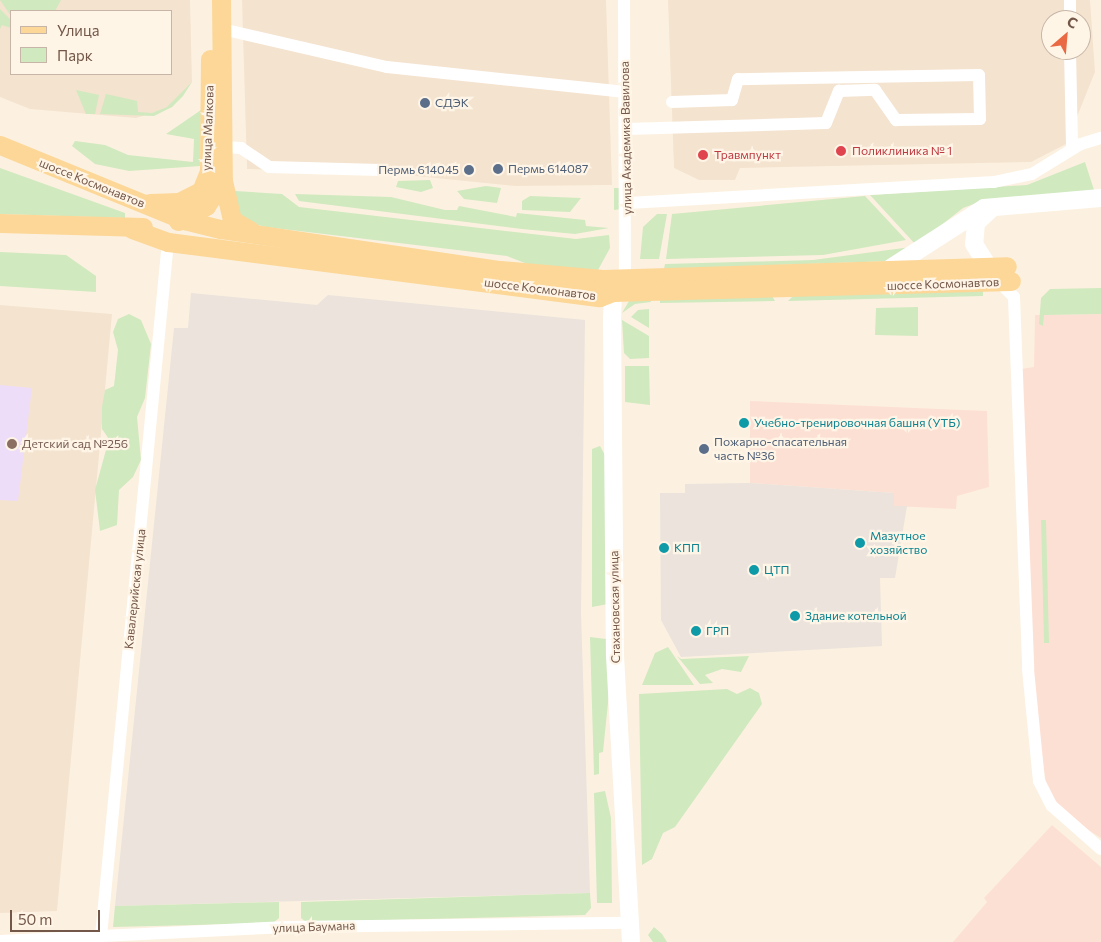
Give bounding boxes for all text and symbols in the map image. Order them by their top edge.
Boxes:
legend [10,10,172,75]
north arrow [1041,10,1091,60]
text: С [1064,12,1081,32]
text: Улица [57,21,99,39]
text: Парк [57,46,93,64]
street label: улица Академика Вавилова [617,61,635,215]
street label: улица Малкова [199,85,217,171]
place label: СДЭК [435,96,469,110]
marker: СДЭК [419,97,431,109]
marker: Поликлиника № 1 [834,144,848,158]
place label: Поликлиника № 1 [852,144,952,158]
marker: Травмпункт [696,148,710,162]
place label: Травмпункт [714,148,781,162]
street label: шоссе Космонавтов [37,155,147,211]
place label: Пермь 614087 [508,162,588,176]
place label: Пермь 614045 [378,163,459,177]
marker: Пермь 614087 [492,163,504,175]
marker: Пермь 614045 [463,164,475,176]
street label: шоссе Космонавтов [483,275,597,303]
street label: шоссе Космонавтов [887,275,999,293]
place label: Учебно-тренировочная башня (УТБ) [754,416,960,430]
marker: Учебно-тренировочная башня (УТБ) [738,417,750,429]
place label: Пожарно-спасательная часть №36 [714,435,847,463]
place label: Детский сад №256 [22,437,128,451]
marker: Детский сад №256 [6,438,18,450]
marker: Пожарно-спасательная часть №36 [698,443,710,455]
street label: Кавалерийская улица [122,528,148,650]
place label: Мазутное хозяйство [870,529,927,557]
marker: Мазутное хозяйство [854,537,866,549]
place label: КПП [674,541,700,555]
marker: КПП [658,542,670,554]
street label: Стахановская улица [607,550,623,664]
place label: ЦТП [764,563,790,577]
marker: ЦТП [748,564,760,576]
place label: Здание котельной [805,609,907,623]
marker: Здание котельной [789,610,801,622]
place label: ГРП [706,624,729,638]
marker: ГРП [690,625,702,637]
scale bar [12,900,102,932]
text: 50 m [18,910,52,928]
street label: улица Баумана [272,918,356,936]

